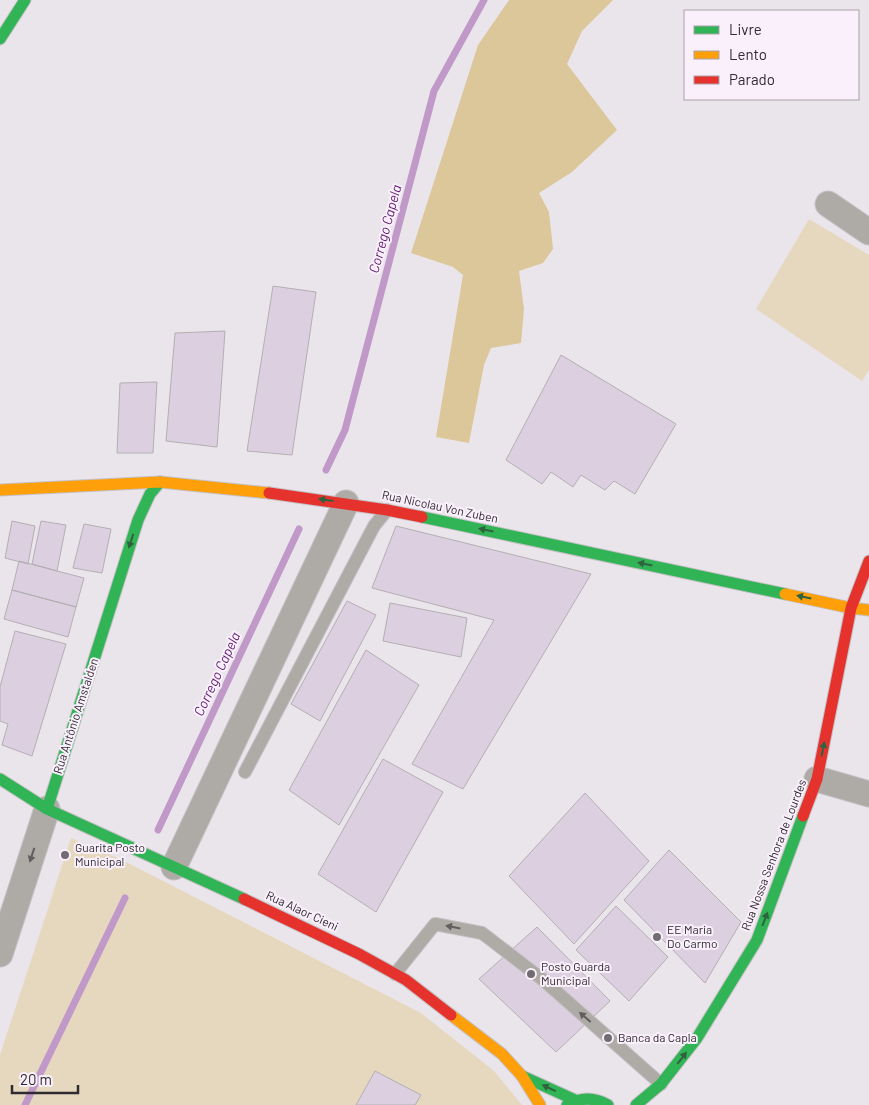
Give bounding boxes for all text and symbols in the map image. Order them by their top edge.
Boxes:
legend [684,10,859,100]
text: Livre [729,20,762,38]
text: Lento [729,45,767,63]
text: Parado [729,70,775,88]
water label: Corrego Capela [365,183,404,275]
street label: Rua Nicolau Von Zuben [381,487,499,525]
one-way arrow [318,496,334,504]
one-way arrow [477,526,493,534]
one-way arrow [127,534,135,549]
one-way arrow [637,560,652,568]
one-way arrow [796,593,811,601]
water label: Corrego Capela [190,629,243,719]
street label: Rua Antônio Amstalden [50,656,100,775]
one-way arrow [819,741,827,756]
street label: Rua Nossa Senhora de Lourdes [738,777,808,932]
place label: Guarita Posto Municipal [75,840,145,868]
one-way arrow [27,848,35,863]
marker: Guarita Posto Municipal [59,849,71,861]
street label: Rua Alaor Cieni [264,887,341,933]
one-way arrow [762,911,769,926]
place label: EE Maria Do Carmo [667,922,717,950]
one-way arrow [445,923,461,931]
marker: EE Maria Do Carmo [651,931,663,943]
place label: Posto Guarda Municipal [541,959,610,987]
marker: Posto Guarda Municipal [525,968,537,980]
one-way arrow [579,1012,591,1023]
place label: Banca da Capla [618,1030,697,1044]
marker: Banca da Capla [602,1032,614,1044]
one-way arrow [676,1051,687,1064]
scale bar [12,1062,79,1094]
text: 20 m [20,1070,52,1088]
one-way arrow [542,1084,556,1092]

